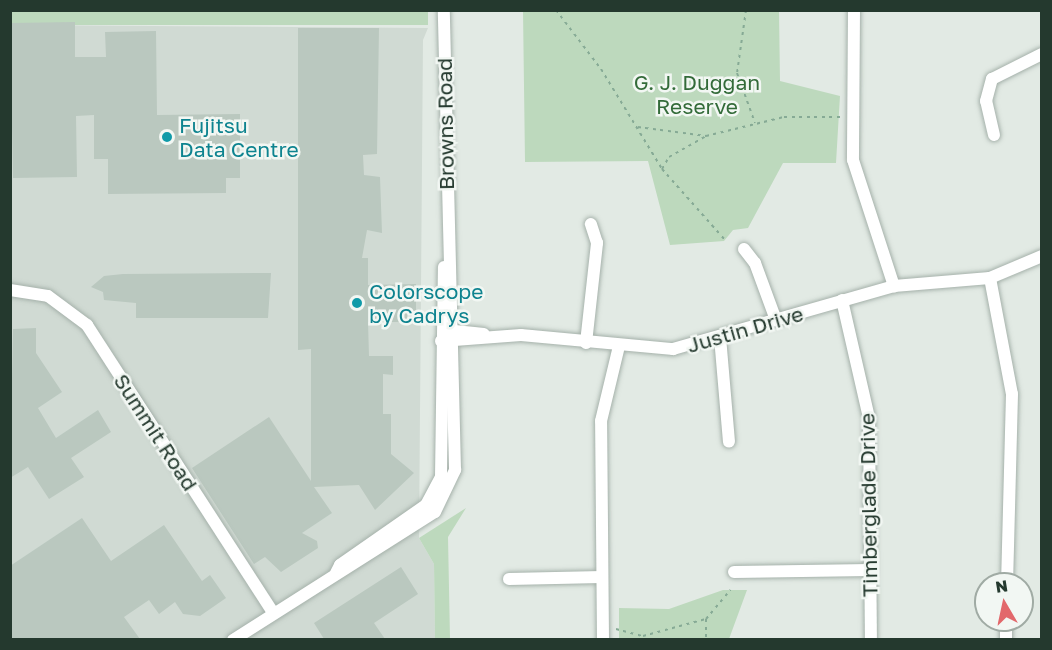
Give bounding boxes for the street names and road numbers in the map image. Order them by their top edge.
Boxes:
street label: Browns Road [431,58,459,190]
street label: Justin Drive [684,300,806,358]
street label: Summit Road [109,369,203,495]
street label: Timberglade Drive [854,413,882,597]

